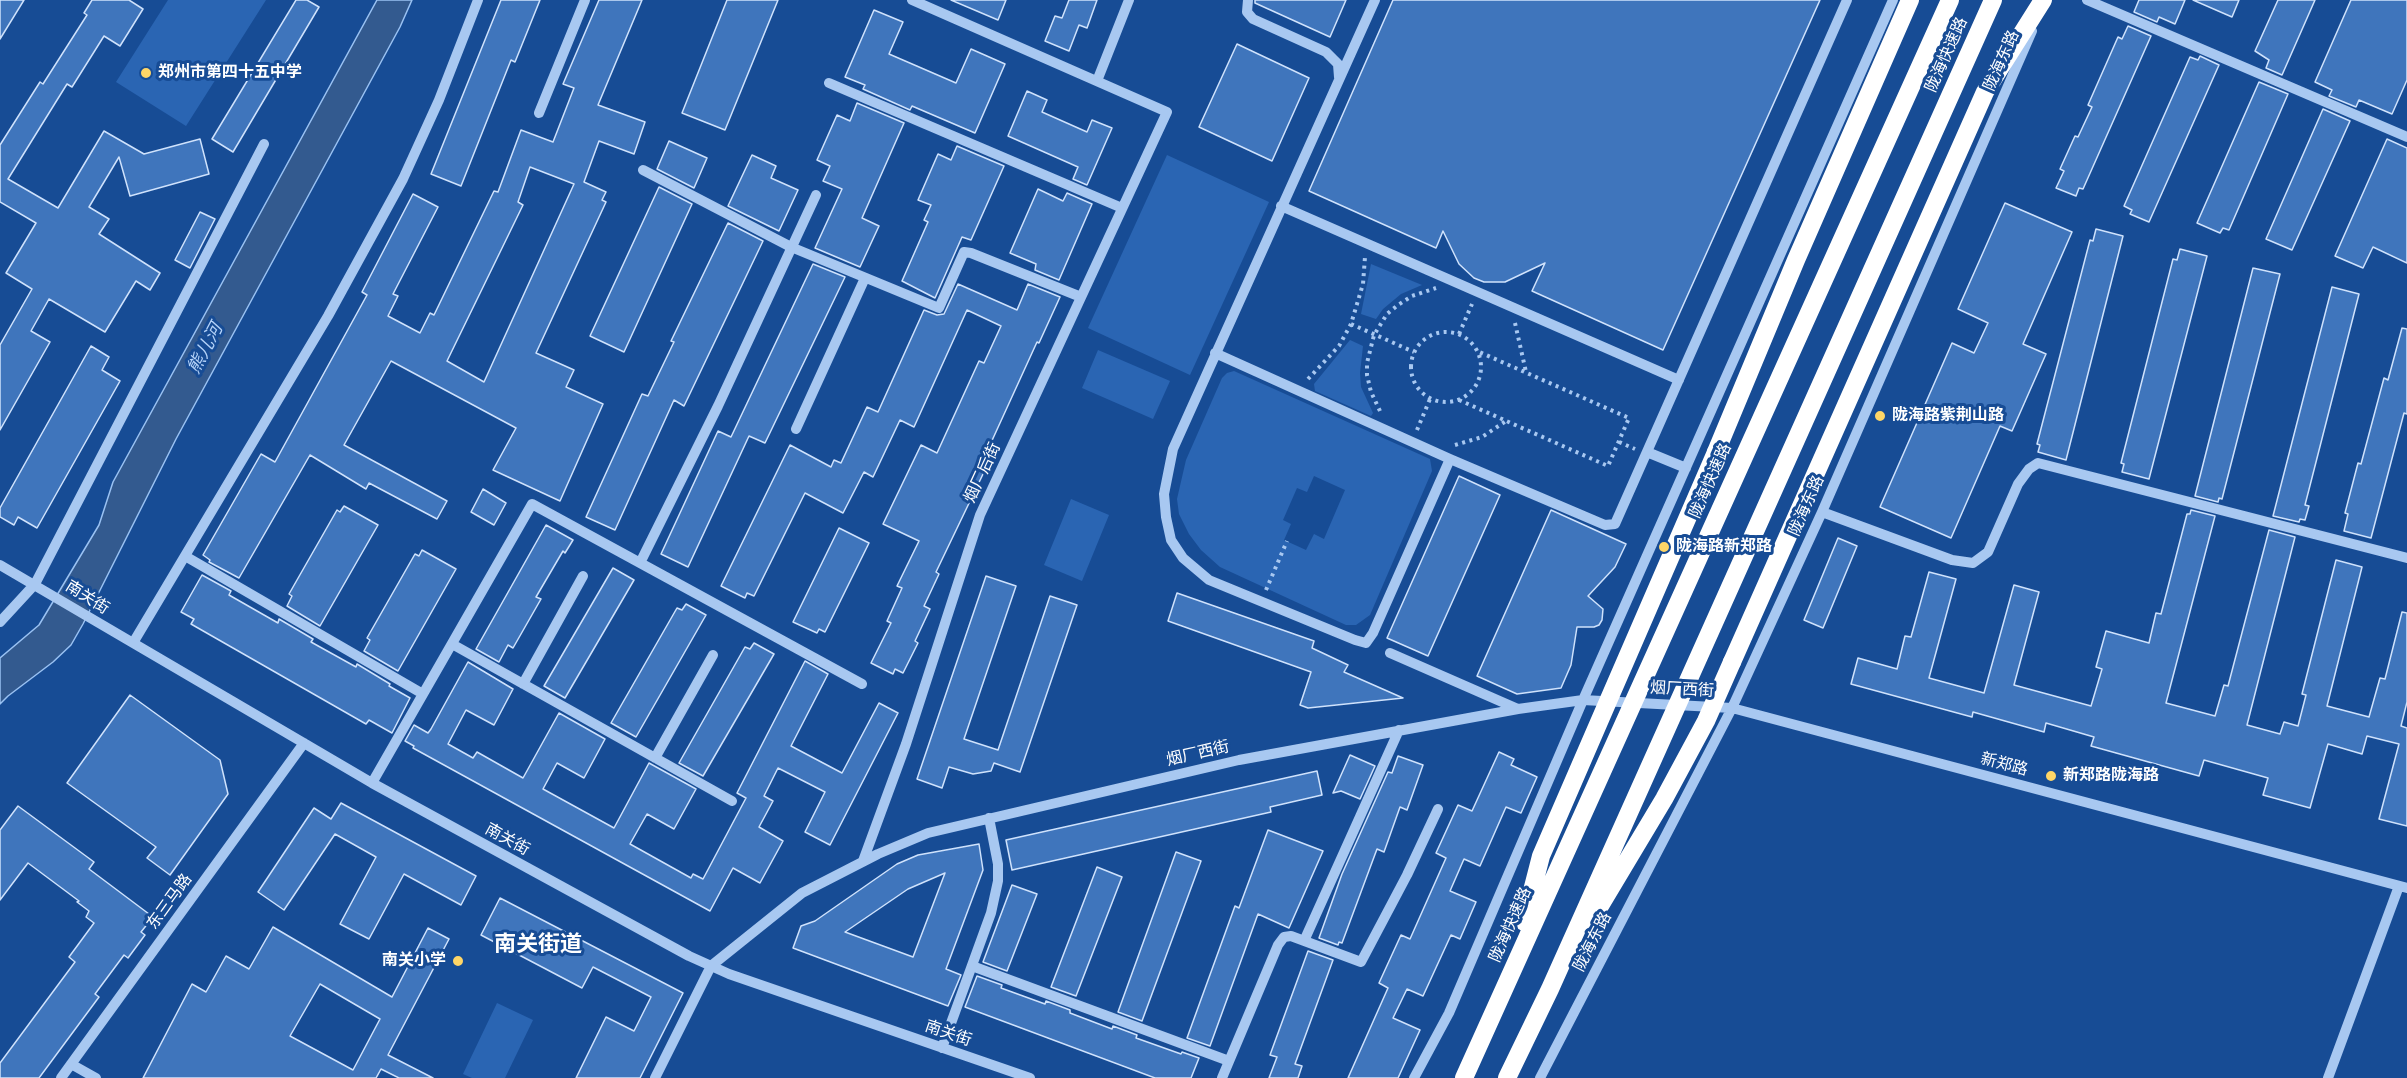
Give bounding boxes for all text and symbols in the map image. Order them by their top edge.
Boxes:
street label: 陇海快速路 [1922,15,1972,95]
street label: 陇海东路 [1980,28,2024,94]
place label: 郑州市第四十五中学 [158,63,302,83]
marker: 郑州市第四十五中学 [139,66,153,80]
water label: 熊儿河 [184,320,228,378]
place label: 陇海路紫荆山路 [1892,406,2004,426]
marker: 陇海路紫荆山路 [1873,409,1887,423]
street label: 烟厂后街 [961,440,1005,506]
street label: 陇海快速路 [1686,441,1736,521]
street label: 陇海东路 [1785,473,1829,539]
place label: 陇海路新郑路 [1676,537,1772,557]
marker: 陇海路新郑路 [1657,540,1671,554]
street label: 南关街 [62,577,112,619]
street label: 烟厂西街 [1650,679,1714,701]
street label: 烟厂西街 [1165,737,1231,771]
street label: 新郑路 [1978,750,2030,780]
place label: 新郑路陇海路 [2063,766,2159,786]
marker: 新郑路陇海路 [2044,769,2058,783]
street label: 南关街 [481,820,533,860]
street label: 东三马路 [143,870,197,934]
street label: 陇海快速路 [1486,885,1536,965]
street label: 陇海东路 [1570,909,1616,975]
district label: 南关街道 [494,932,582,958]
place label: 南关小学 [382,951,446,971]
marker: 南关小学 [451,954,465,968]
street label: 南关街 [922,1017,974,1051]

